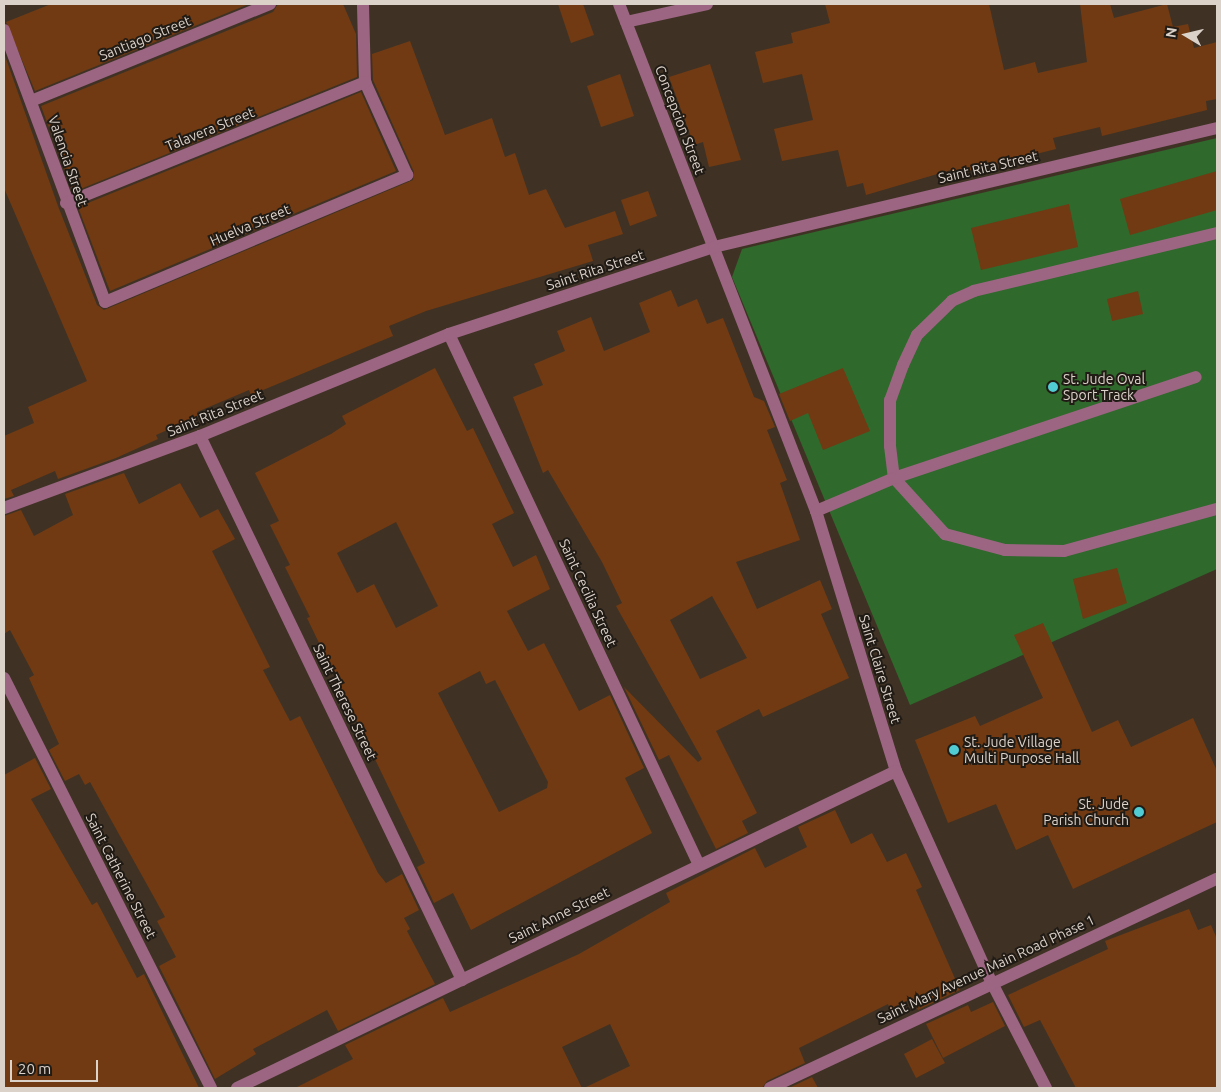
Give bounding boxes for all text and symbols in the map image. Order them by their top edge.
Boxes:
north arrow [1161,10,1211,60]
street label: Santiago Street [97,12,193,64]
text: N [1162,26,1180,39]
street label: Concepcion Street [651,63,709,177]
street label: Talavera Street [163,103,257,155]
street label: Valencia Street [45,114,91,208]
street label: Saint Rita Street [937,147,1039,187]
street label: Huelva Street [207,201,293,249]
street label: Saint Rita Street [544,246,646,294]
place label: St. Jude Oval Sport Track [1063,371,1145,404]
marker: St. Jude Oval Sport Track [1047,381,1059,393]
street label: Saint Rita Street [165,386,265,440]
street label: Saint Cecilia Street [556,536,620,650]
street label: Saint Claire Street [855,613,905,725]
street label: Saint Therese Street [310,641,380,763]
place label: St. Jude Village Multi Purpose Hall [964,734,1079,766]
marker: St. Jude Village Multi Purpose Hall [948,744,960,756]
place label: St. Jude Parish Church [1043,796,1129,829]
marker: St. Jude Parish Church [1133,806,1145,818]
street label: Saint Catherine Street [82,811,160,941]
street label: Saint Anne Street [506,883,612,947]
street label: Saint Mary Avenue Main Road Phase 1 [875,911,1097,1027]
scale bar [12,1050,100,1082]
text: 20 m [18,1060,51,1077]

